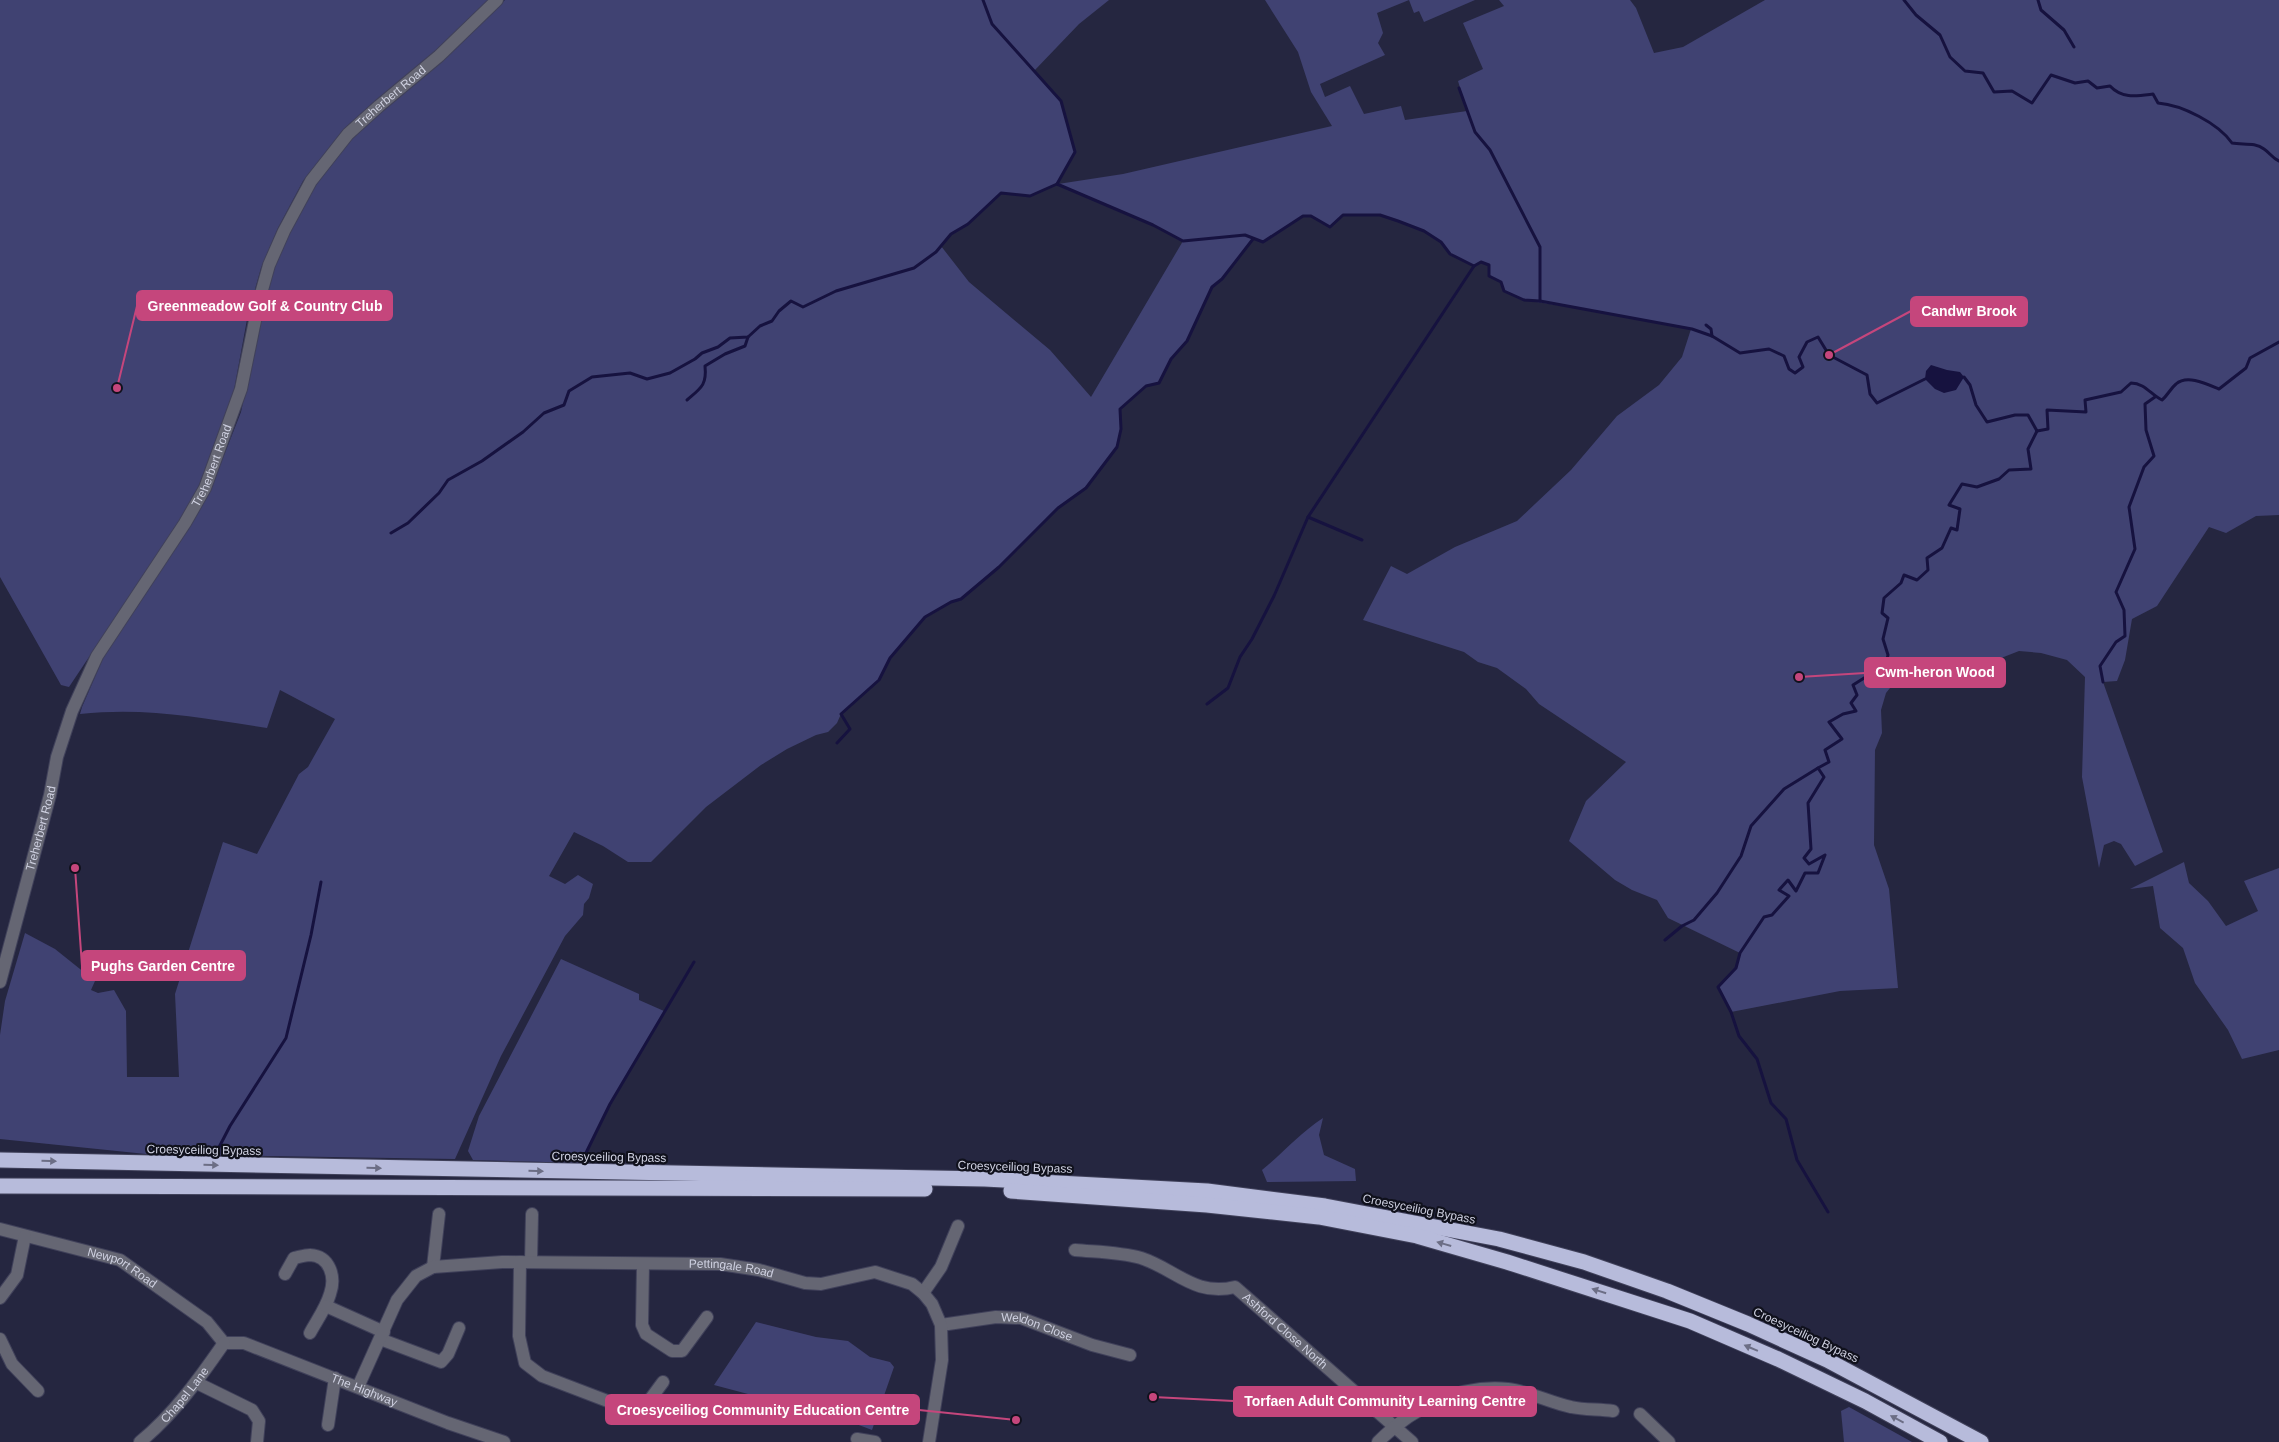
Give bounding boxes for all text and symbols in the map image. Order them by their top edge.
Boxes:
street label: Treherbert Road [353,63,429,130]
callout: Greenmeadow Golf & Country Club [137,291,392,320]
callout: Candwr Brook [1911,297,2027,326]
text: Greenmeadow Golf & Country Club [148,298,382,314]
text: Candwr Brook [1921,303,2017,319]
street label: Treherbert Road [189,423,235,509]
callout: Cwm-heron Wood [1865,658,2005,687]
text: Cwm-heron Wood [1875,664,1995,680]
street label: Treherbert Road [23,785,59,873]
callout: Pughs Garden Centre [82,951,245,980]
text: Pughs Garden Centre [91,958,235,974]
street label: Croesyceiliog Bypass [147,1142,261,1158]
street label: Croesyceiliog Bypass [552,1149,666,1165]
one-way arrow [41,1158,57,1166]
street label: Croesyceiliog Bypass [957,1158,1073,1176]
one-way arrow [203,1161,219,1169]
one-way arrow [366,1164,382,1172]
one-way arrow [528,1167,544,1175]
street label: Croesyceiliog Bypass [1361,1191,1477,1227]
one-way arrow [1436,1239,1451,1247]
street label: Newport Road [86,1245,159,1291]
street label: Pettingale Road [689,1257,775,1281]
one-way arrow [1591,1287,1606,1295]
street label: Ashford Close North [1240,1290,1330,1372]
street label: Croesyceiliog Bypass [1751,1304,1861,1366]
street label: Weldon Close [1001,1310,1075,1344]
one-way arrow [1744,1343,1758,1351]
street label: Chapel Lane [158,1364,212,1426]
street label: The Highway [329,1371,399,1409]
callout: Torfaen Adult Community Learning Centre [1234,1387,1536,1416]
text: Torfaen Adult Community Learning Centre [1244,1393,1526,1409]
callout: Croesyceiliog Community Education Centre [606,1395,919,1424]
text: Croesyceiliog Community Education Centre [617,1402,909,1418]
one-way arrow [1890,1415,1905,1423]

